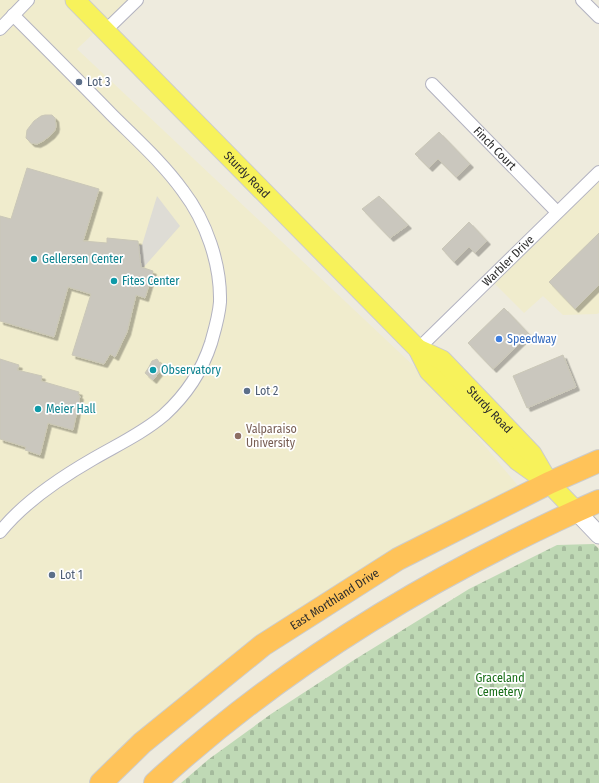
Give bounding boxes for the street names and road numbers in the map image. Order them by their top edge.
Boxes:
street label: Finch Court [471,124,519,173]
street label: Sturdy Road [221,149,273,201]
street label: Warbler Drive [479,233,537,289]
street label: Sturdy Road [464,383,515,436]
street label: East Morthland Drive [288,566,382,633]

